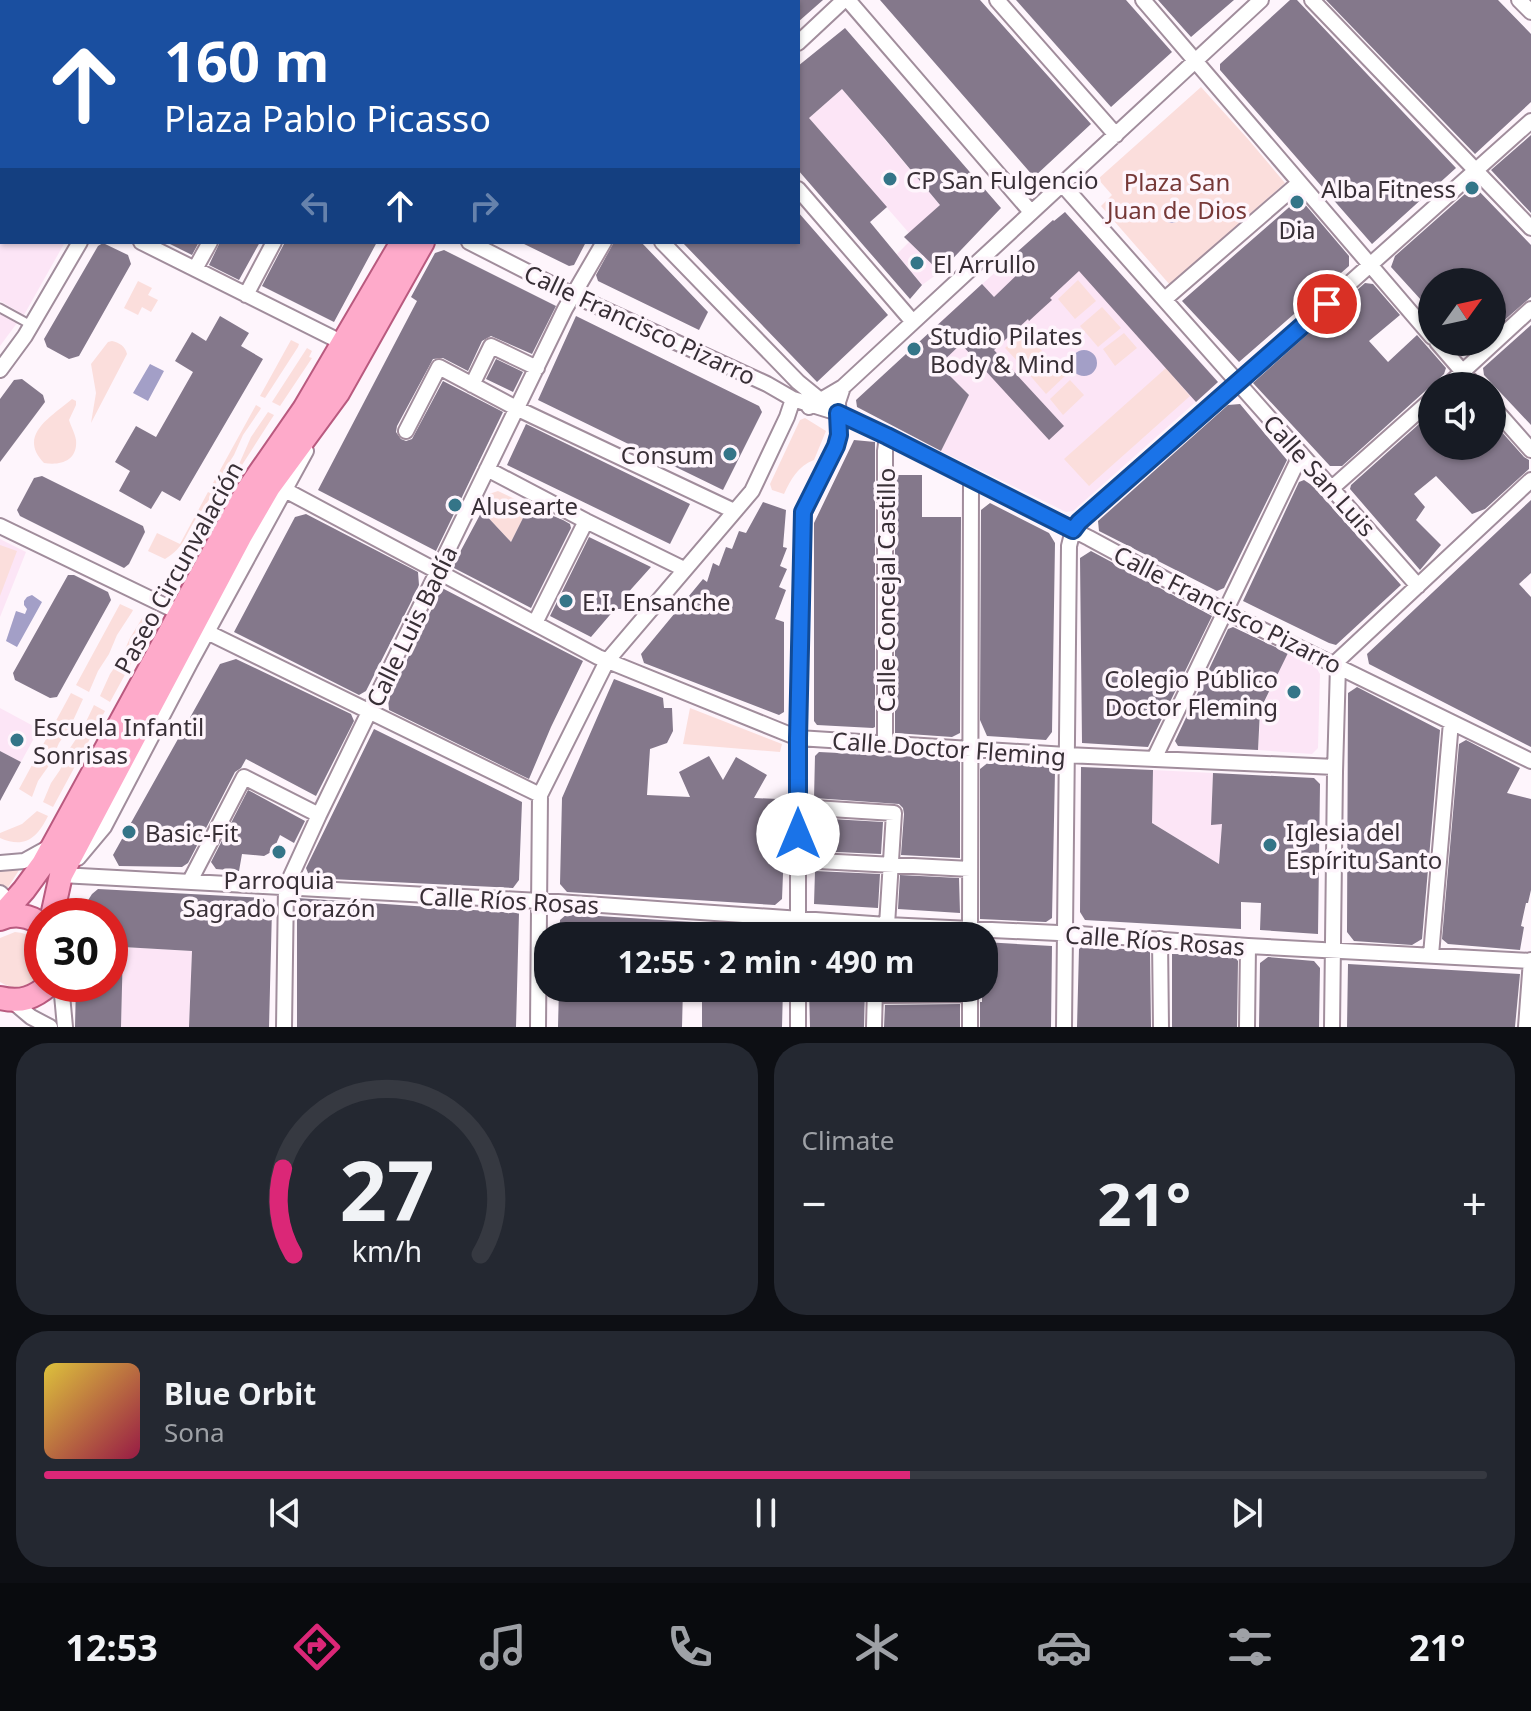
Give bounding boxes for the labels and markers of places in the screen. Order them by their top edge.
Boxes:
place label: CP San Fulgencio [906,163,1098,196]
marker: CP San Fulgencio [881,170,899,188]
place label: Alba Fitness [1321,172,1456,205]
marker: Alba Fitness [1463,179,1481,197]
marker: Dia [1288,193,1306,211]
place label: Dia [1278,213,1316,246]
place label: El Arrullo [933,247,1036,280]
marker: El Arrullo [908,254,926,272]
pin [1293,270,1361,338]
place label: Studio Pilates Body & Mind [930,319,1082,380]
marker: Studio Pilates Body & Mind [905,340,923,358]
place label: Consum [621,438,714,471]
marker: Consum [721,445,739,463]
place label: Alusearte [471,489,578,522]
marker: Alusearte [446,496,464,514]
place label: E.I. Ensanche [582,585,730,618]
marker: E.I. Ensanche [557,592,575,610]
place label: Colegio Público Doctor Fleming [1104,662,1278,723]
marker: Colegio Público Doctor Fleming [1285,683,1303,701]
place label: Escuela Infantil Sonrisas [33,710,204,771]
marker: Escuela Infantil Sonrisas [8,731,26,749]
place label: Iglesia del Espíritu Santo [1286,815,1442,876]
place label: Basic-Fit [145,816,239,849]
marker: Basic-Fit [120,823,138,841]
marker: Iglesia del Espíritu Santo [1261,836,1279,854]
marker: Parroquia Sagrado Corazón [270,843,288,861]
place label: Parroquia Sagrado Corazón [182,863,376,924]

